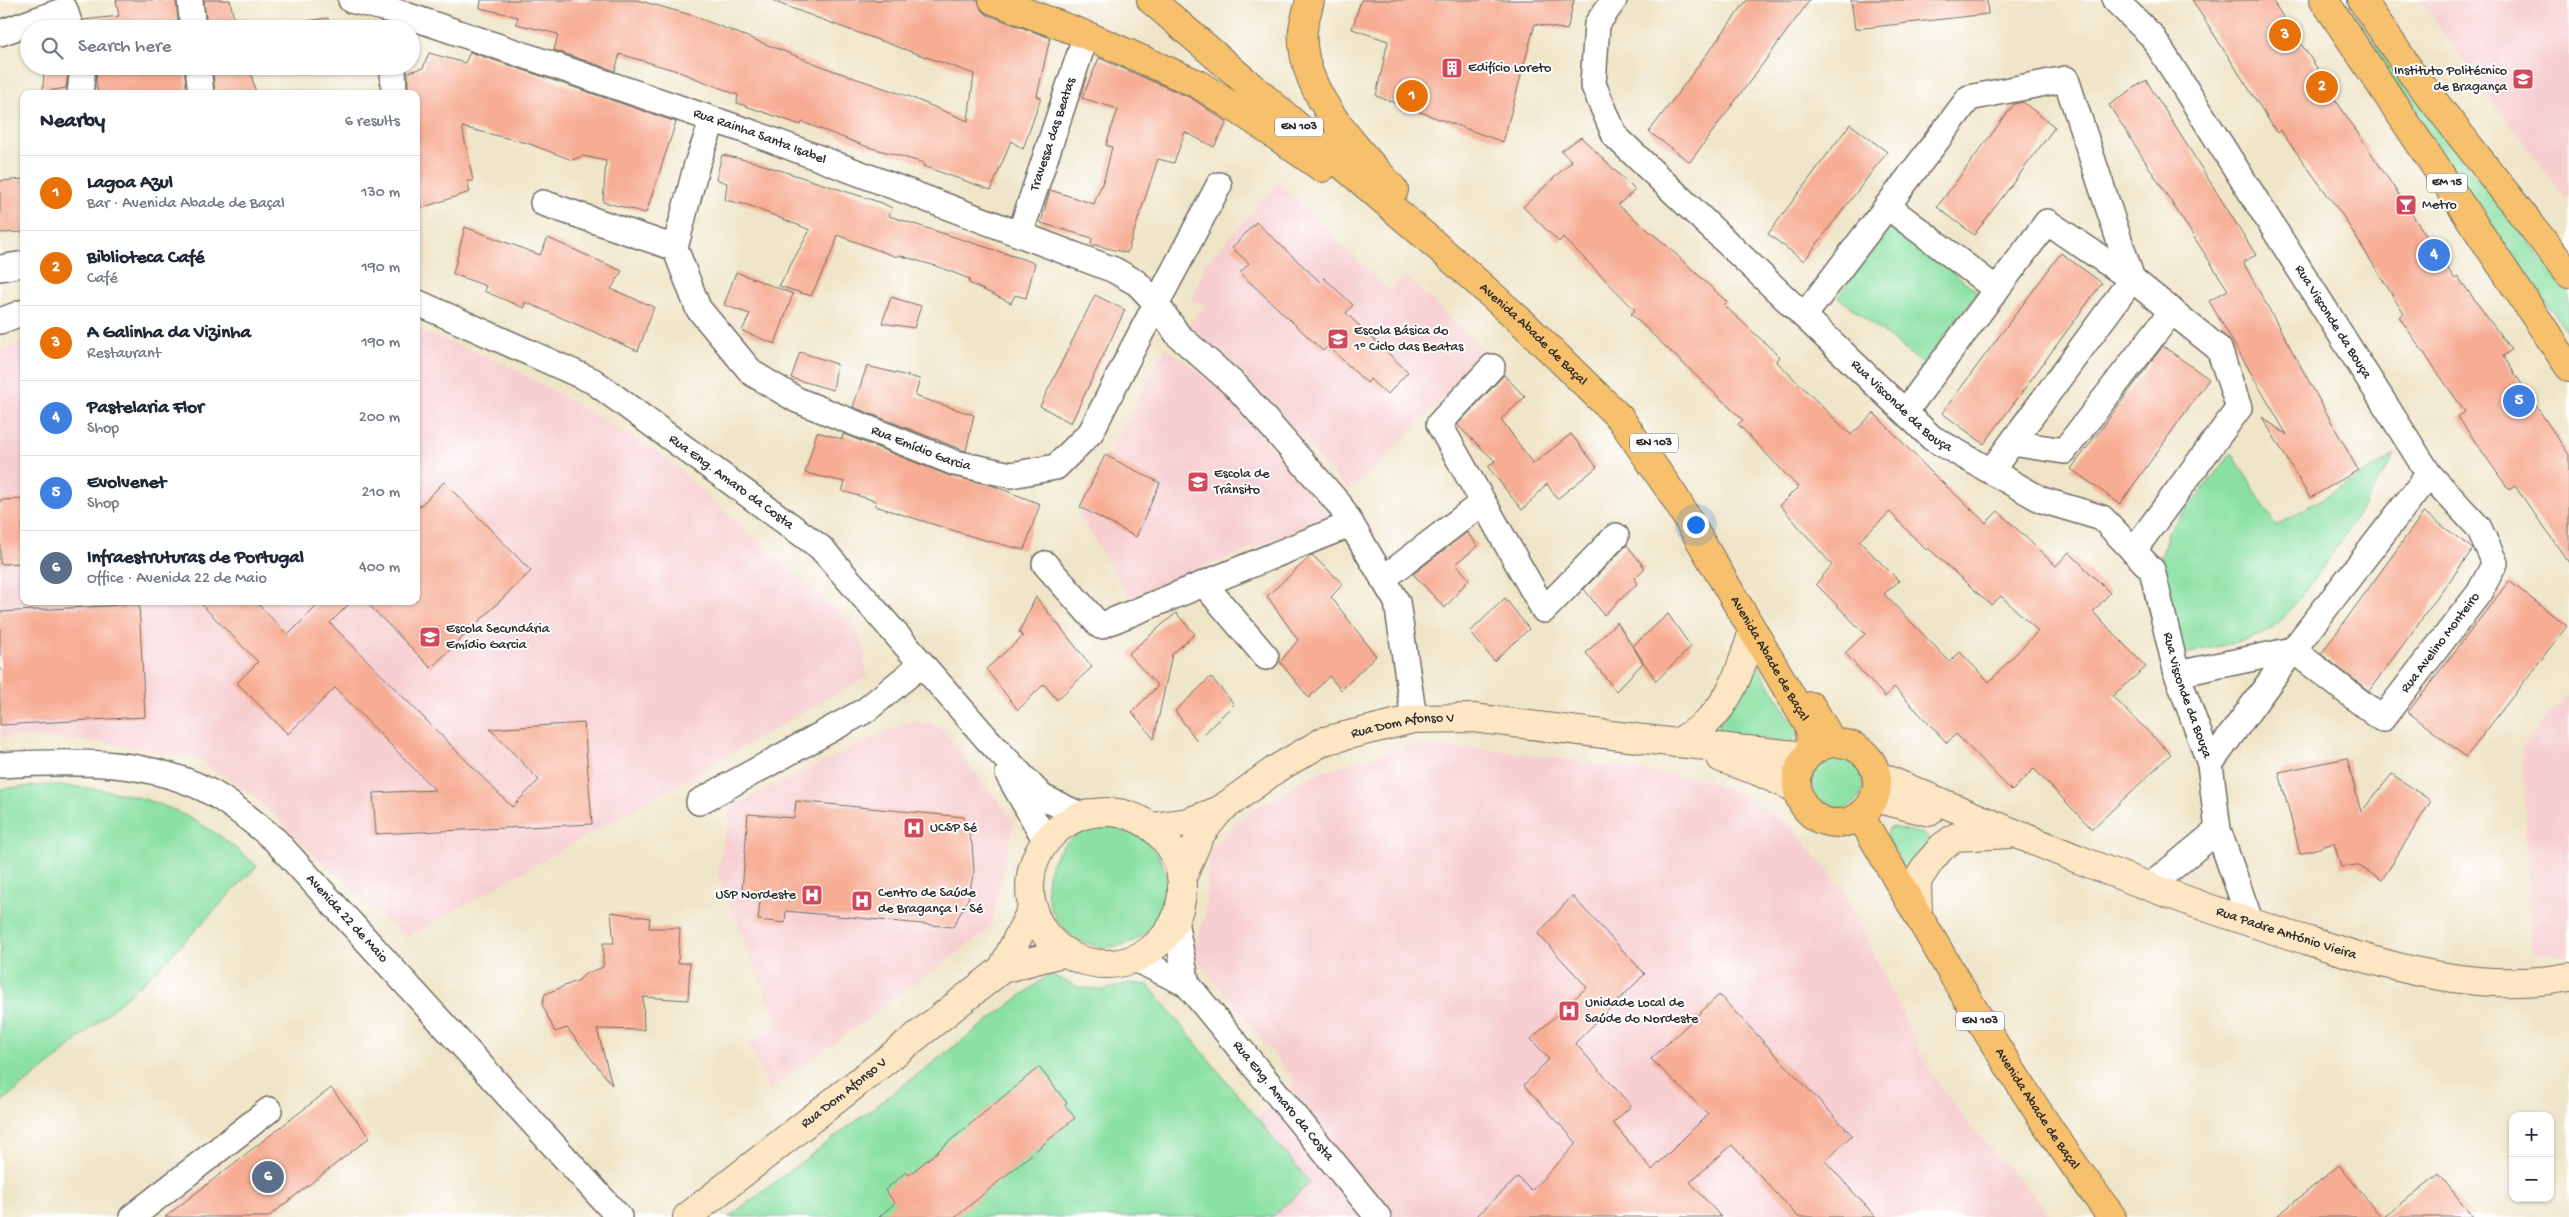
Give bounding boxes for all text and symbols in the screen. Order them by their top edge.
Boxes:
pin: 3 [2269,16,2301,54]
search box [20,20,420,75]
icon: search [38,34,66,62]
text: Search here [78,36,172,59]
building icon: Edifício Loreto [1440,56,1464,80]
place label: Edifício Loreto [1468,60,1551,77]
place label: Instituto Politécnico de Bragança [2394,63,2508,96]
school or university icon: Instituto Politécnico de Bragança [2511,67,2535,91]
pin: 2 [2306,68,2338,106]
street label: Travessa das Beatas [1026,75,1080,194]
pin: 1 [1396,77,1428,115]
street label: Rua Rainha Santa Isabel [691,105,829,168]
text: Nearby [40,110,105,135]
text: 6 results [345,113,400,132]
road number: EN 103 [1275,118,1323,136]
text: Lagoa Azul [87,172,173,195]
road number: EM 15 [2427,174,2467,192]
text: 1 [53,184,59,203]
text: 130 m [361,184,400,203]
bar icon: Metro [2394,193,2418,217]
text: Bar · Avenida Abade de Baçal [87,195,285,214]
place label: Metro [2422,197,2457,214]
pin: 4 [2418,236,2450,274]
text: Biblioteca Café [87,247,205,270]
text: 2 [52,259,60,278]
text: 190 m [361,259,400,278]
street label: Rua Visconde da Bouça [2291,262,2376,383]
text: Café [87,270,118,289]
street label: Avenida Abade de Baçal [1476,280,1591,390]
text: A Galinha da Vizinha [87,322,251,345]
place label: Escola Básica do 1º Ciclo das Beatas [1353,323,1464,356]
school or university icon: Escola Básica do 1º Ciclo das Beatas [1326,327,1350,351]
text: 3 [52,334,60,353]
text: 190 m [361,334,400,353]
text: Restaurant [87,345,161,364]
street label: Rua Visconde da Bouça [1847,356,1956,457]
pin: 5 [2503,382,2535,420]
text: Pastelaria Flor [87,397,204,420]
text: 4 [52,409,60,428]
text: 200 m [359,409,400,428]
text: Shop [87,420,119,439]
street label: Rua Emídio Garcia [868,422,974,475]
street label: Rua Eng. Amaro da Costa [665,431,798,534]
road number: EN 103 [1630,433,1678,452]
place label: Escola de Trânsito [1213,466,1270,499]
school or university icon: Escola de Trânsito [1186,470,1210,494]
text: Evolvenet [87,472,166,495]
text: 5 [52,484,60,503]
text: 210 m [361,484,400,503]
text: Shop [87,495,119,514]
your location [1683,512,1709,538]
text: Infraestruturas de Portugal [87,547,304,570]
text: 6 [52,559,60,578]
text: 400 m [359,559,400,578]
text: Office · Avenida 22 de Maio [87,570,267,589]
street label: Rua Avelino Monteiro [2398,589,2484,697]
street label: Avenida Abade de Baçal [1726,593,1813,724]
place label: Escola Secundária Emídio Garcia [446,621,551,654]
school or university icon: Escola Secundária Emídio Garcia [418,625,442,649]
street label: Rua Visconde da Bouça [2159,631,2216,761]
street label: Rua Dom Afonso V [1349,710,1455,743]
hospital icon: UCSP Sé [902,816,926,840]
place label: UCSP Sé [930,820,978,837]
street label: Avenida 22 de Maio [302,871,392,967]
hospital icon: USP Nordeste [800,883,824,907]
place label: Centro de Saúde de Bragança I - Sé [878,885,984,918]
place label: USP Nordeste [716,887,797,904]
hospital icon: Centro de Saúde de Bragança I - Sé [850,889,874,913]
street label: Rua Padre António Vieira [2214,903,2360,964]
place label: Unidade Local de Saúde do Nordeste [1585,995,1699,1028]
hospital icon: Unidade Local de Saúde do Nordeste [1557,999,1581,1023]
road number: EN 103 [1956,1011,2004,1030]
street label: Rua Eng. Amaro da Costa [1229,1037,1338,1166]
street label: Avenida Abade de Baçal [1991,1045,2083,1173]
street label: Rua Dom Afonso V [798,1054,891,1132]
map controls [2509,1112,2554,1202]
button: + [2509,1112,2554,1157]
button: − [2509,1157,2554,1202]
pin: 6 [252,1158,284,1196]

